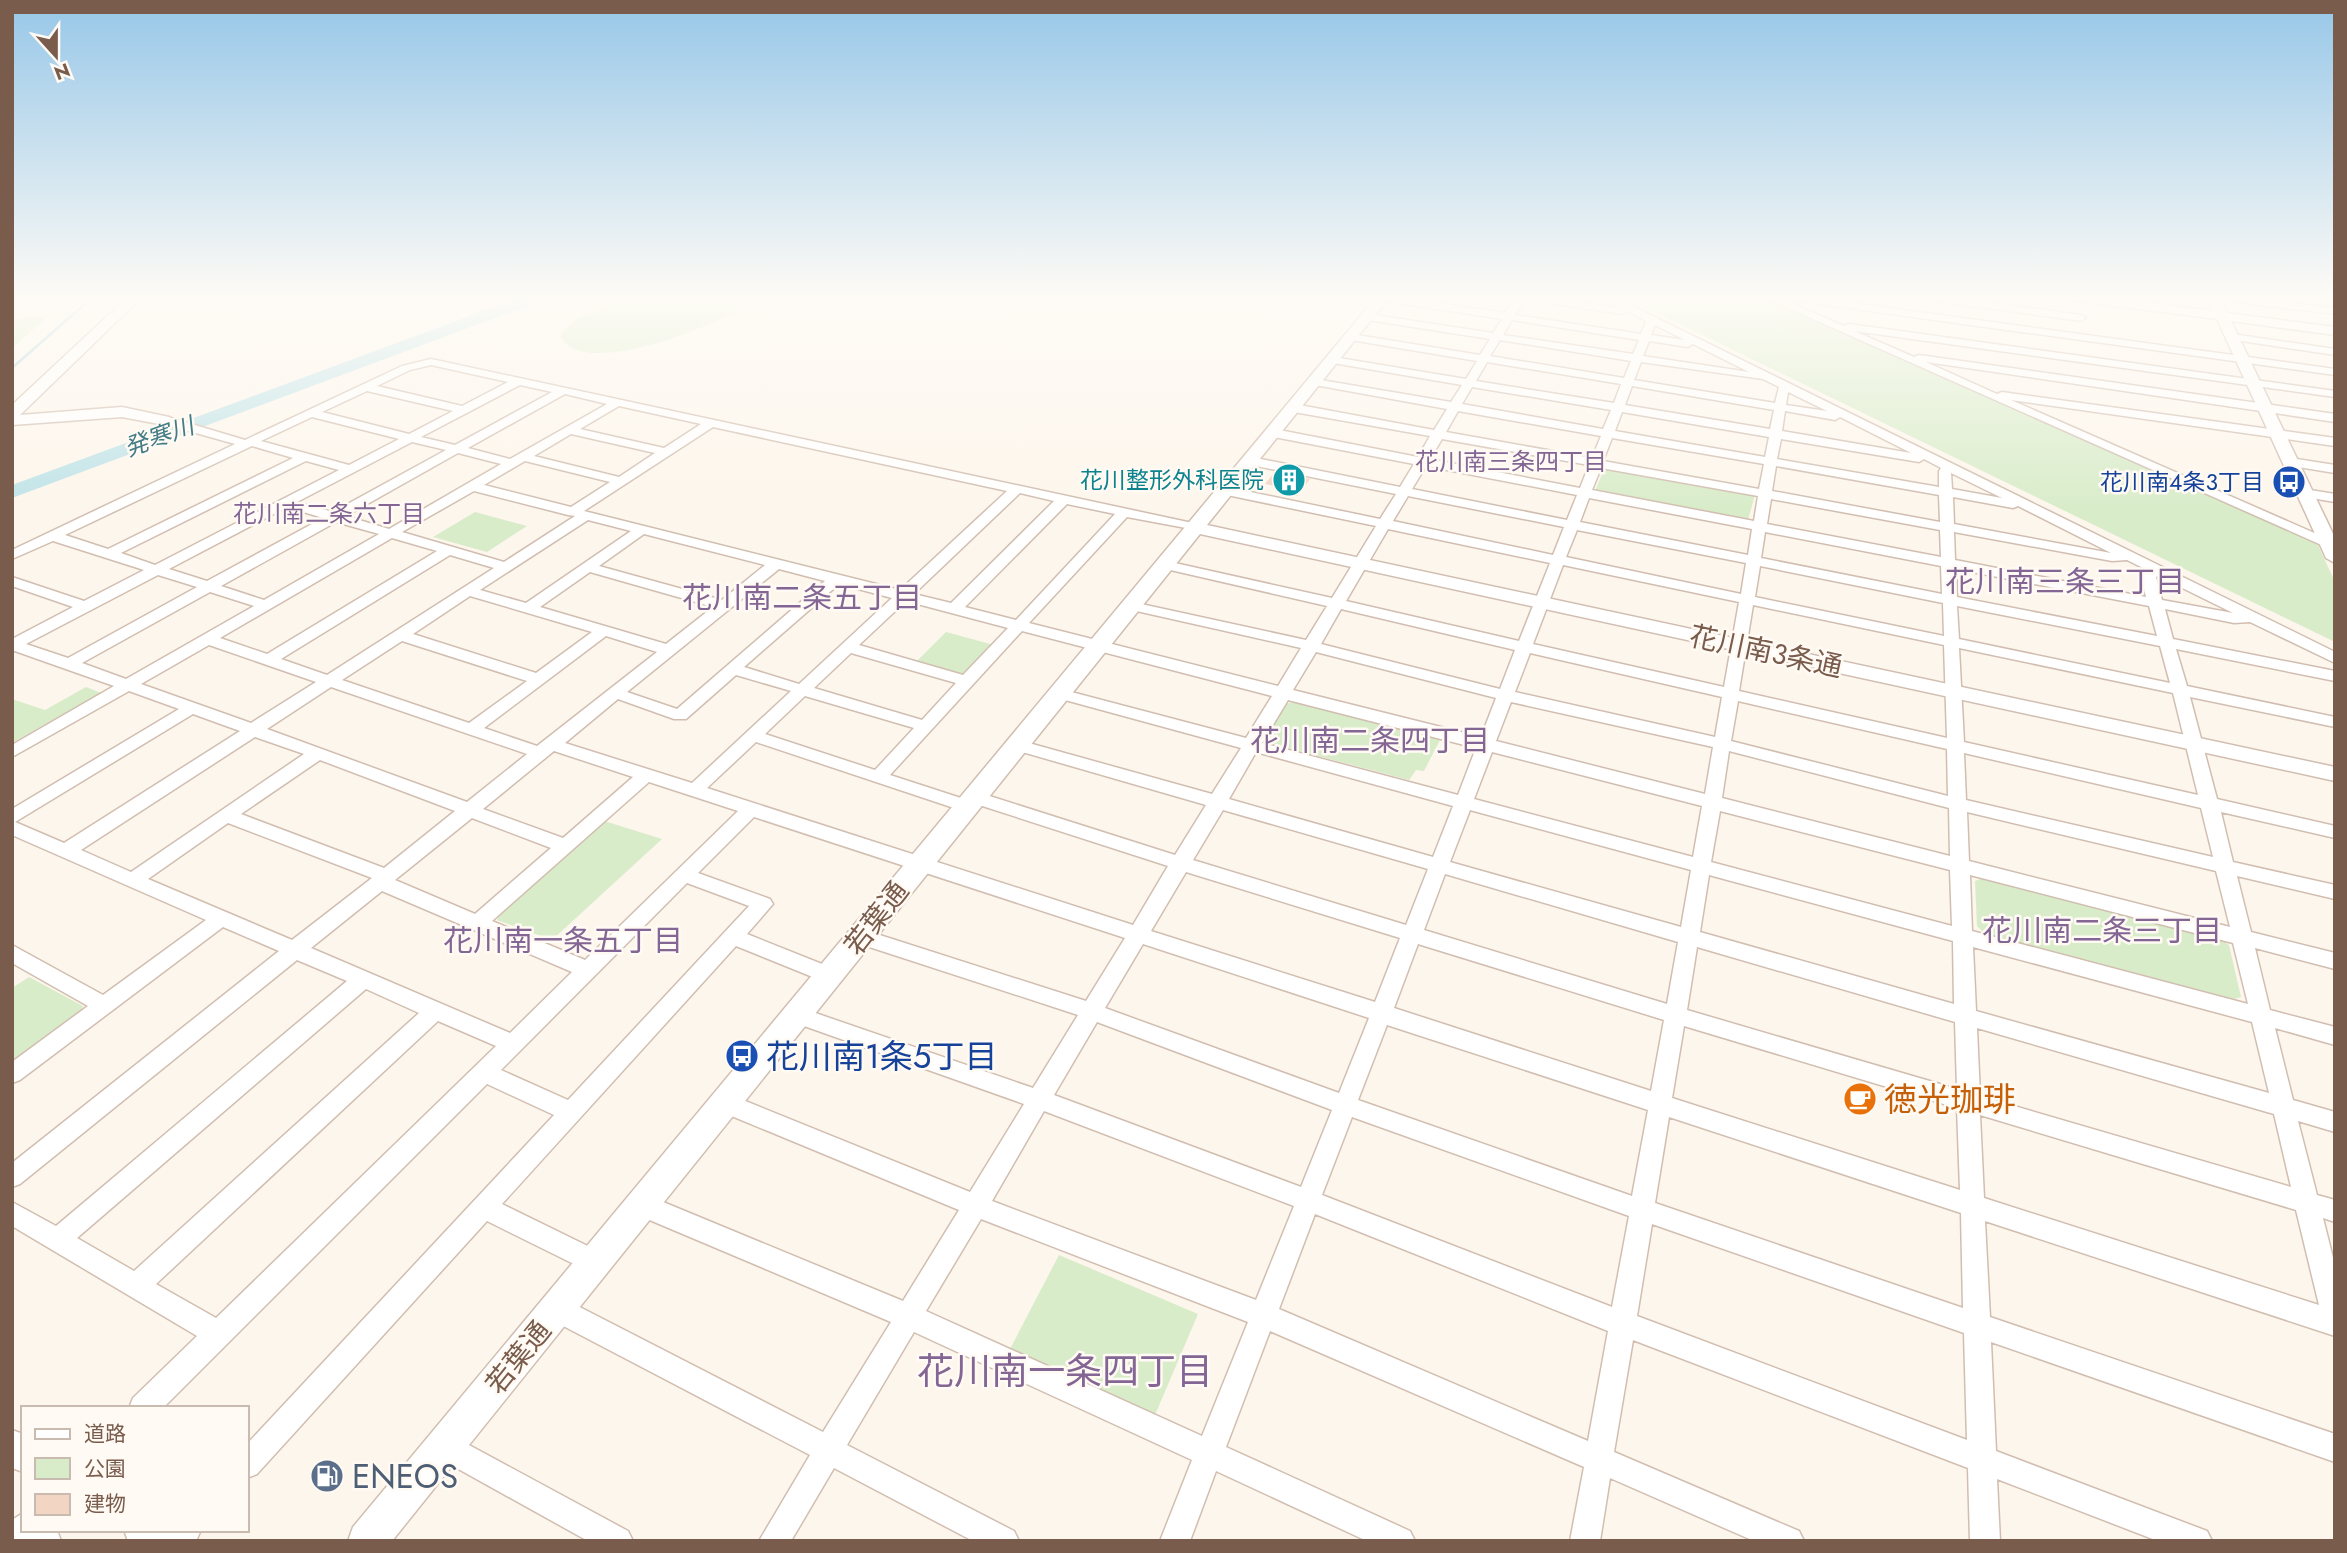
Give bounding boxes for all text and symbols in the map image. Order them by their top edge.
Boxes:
north arrow [21,21,91,91]
text: N [50,56,74,87]
water label: 発寒川 [119,407,201,465]
district label: 花川南三条四丁目 [1415,444,1607,479]
building icon: 花川整形外科医院 [1270,461,1308,499]
place label: 花川整形外科医院 [1080,463,1264,497]
bus stop icon: 花川南4条3丁目 [2270,463,2308,501]
place label: 花川南4条3丁目 [2100,465,2264,499]
district label: 花川南二条六丁目 [233,496,425,531]
district label: 花川南三条三丁目 [1945,560,2185,603]
district label: 花川南二条五丁目 [682,576,922,619]
street label: 花川南3条通 [1686,615,1846,688]
district label: 花川南二条四丁目 [1250,719,1490,762]
street label: 若葉通 [834,873,918,964]
district label: 花川南二条三丁目 [1982,909,2222,952]
district label: 花川南一条五丁目 [443,919,683,962]
place label: 花川南1条5丁目 [766,1033,997,1080]
bus stop icon: 花川南1条5丁目 [723,1037,761,1075]
place label: 徳光珈琲 [1884,1076,2016,1123]
cafe icon: 徳光珈琲 [1841,1080,1879,1118]
street label: 若葉通 [476,1312,561,1403]
district label: 花川南一条四丁目 [917,1344,1213,1398]
legend [21,1406,248,1532]
text: 道路 [84,1419,126,1449]
place label: ENEOS [352,1453,458,1500]
text: 公園 [84,1454,126,1484]
fuel station icon: ENEOS [308,1457,346,1495]
text: 建物 [84,1489,126,1519]

